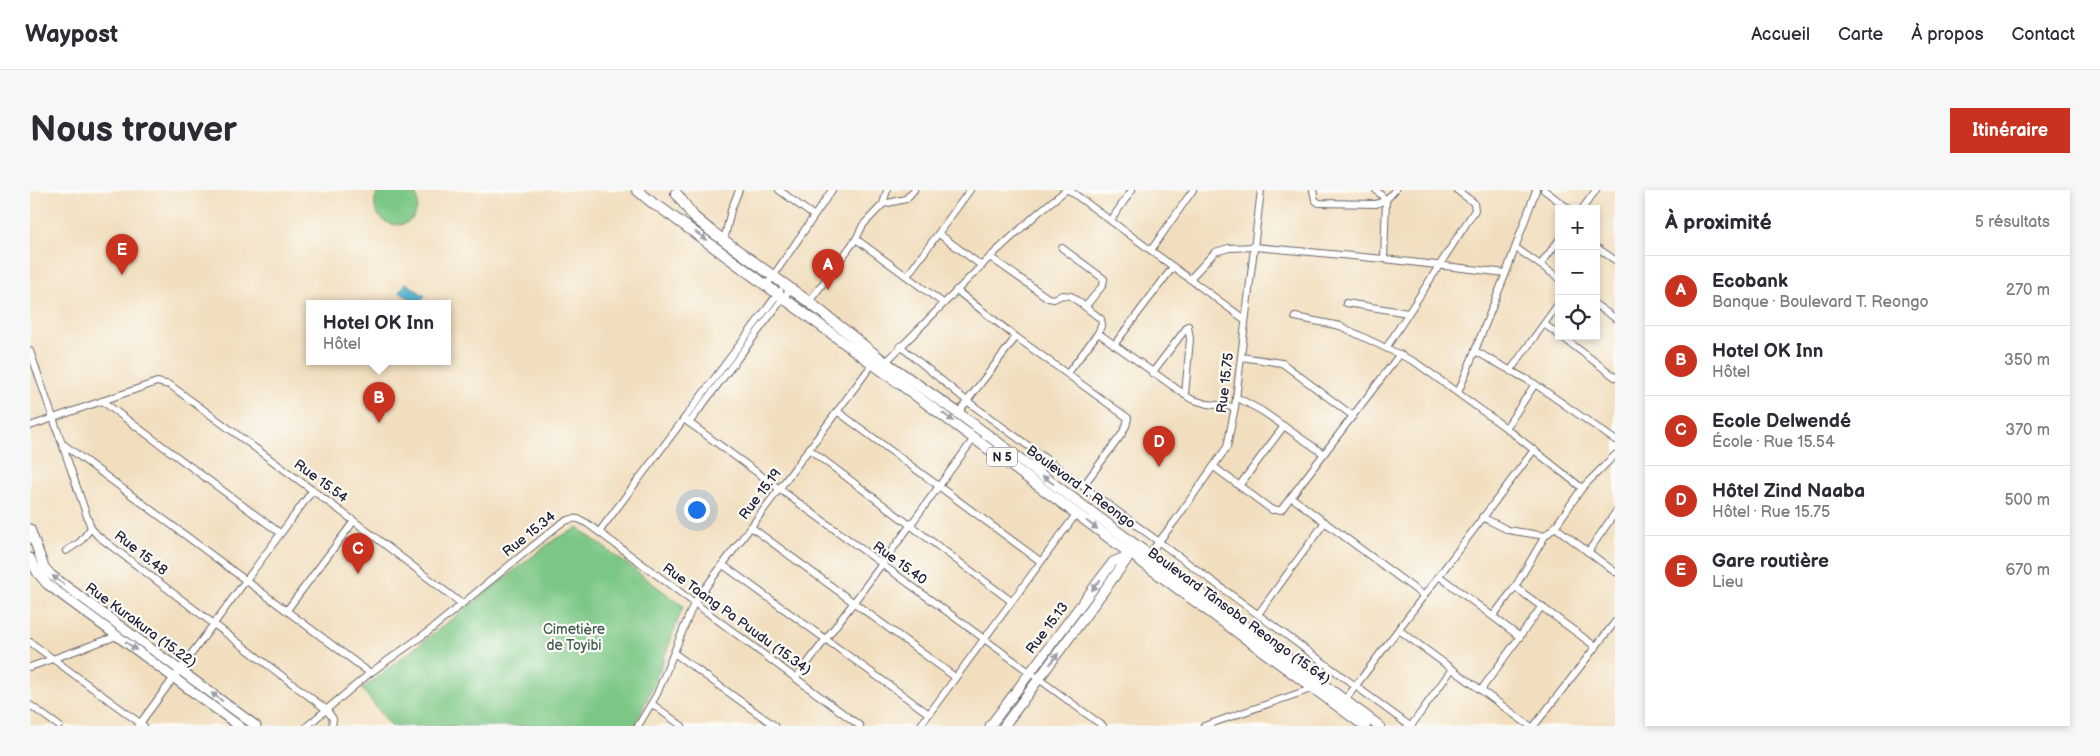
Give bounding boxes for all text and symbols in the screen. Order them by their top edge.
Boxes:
text: Waypost [25,20,118,49]
text: Accueil [1751,24,1810,45]
text: Carte [1838,24,1883,45]
text: À propos [1911,24,1984,45]
text: Contact [2012,24,2075,45]
button: Itinéraire [1950,108,2070,153]
text: Nous trouver [30,109,237,152]
map controls [1555,205,1600,340]
button: + [1555,205,1600,250]
text: À proximité [1665,210,1772,235]
text: 5 résultats [1975,213,2050,232]
one-way arrow [694,231,708,241]
pin: E [106,234,138,275]
pin: A [812,249,844,290]
button: − [1555,250,1600,295]
text: Ecobank [1712,270,1788,293]
text: A [1676,281,1686,300]
text: 270 m [2006,281,2050,300]
text: Banque · Boulevard T. Reongo [1712,293,1929,312]
button: locate [1555,295,1600,340]
popup [306,300,451,365]
text: Hotel OK Inn [323,312,434,335]
text: Hôtel [323,335,361,354]
text: Hotel OK Inn [1712,340,1823,363]
text: B [1675,351,1687,370]
text: 350 m [2004,351,2050,370]
street label: Rue 15.75 [1213,352,1237,414]
text: Hôtel [1712,363,1750,382]
pin: B [363,382,395,423]
text: Ecole Delwendé [1712,410,1851,433]
one-way arrow [941,412,955,422]
text: C [1675,421,1687,440]
text: 370 m [2005,421,2050,440]
pin: D [1143,426,1175,467]
text: École · Rue 15.54 [1712,433,1835,452]
street label: Boulevard T. Reongo [1023,442,1139,532]
road number: N 5 [987,448,1017,466]
street label: Rue 15.54 [291,456,352,507]
street label: Rue 15.19 [735,465,785,523]
one-way arrow [1042,474,1055,485]
text: Hôtel Zind Naaba [1712,480,1865,503]
text: D [1675,491,1687,510]
text: 500 m [2004,491,2050,510]
your location [684,497,710,523]
text: Hôtel · Rue 15.75 [1712,503,1830,522]
street label: Rue 15.34 [499,507,559,560]
one-way arrow [1085,519,1098,530]
street label: Rue 15.48 [111,527,171,579]
pin: C [342,533,374,574]
street label: Rue 15.40 [870,538,930,588]
street label: Boulevard Tânsoba Reongo (15.64) [1144,544,1334,688]
text: Gare routière [1712,550,1829,573]
street label: Rue Taang Pa Puudu (15.34) [659,559,815,679]
text: E [1676,561,1686,580]
text: 670 m [2005,561,2050,580]
text: Lieu [1712,573,1743,592]
one-way arrow [52,575,65,586]
one-way arrow [1091,578,1101,592]
street label: Rue Kurakura (15.22) [82,579,200,671]
street label: Rue 15.13 [1022,599,1072,657]
park label: Cimetière de Toyibi [543,621,605,654]
one-way arrow [124,641,138,651]
one-way arrow [1049,652,1059,666]
one-way arrow [211,692,224,703]

